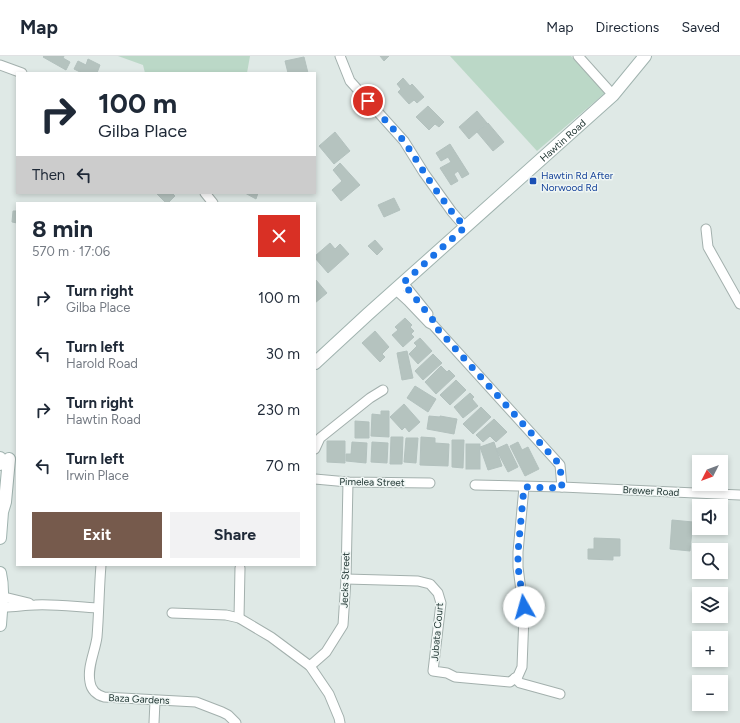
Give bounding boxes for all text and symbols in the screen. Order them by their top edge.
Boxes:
text: Map [20,16,58,39]
text: Map [546,19,574,36]
text: Directions [596,19,659,36]
text: Saved [681,19,720,36]
pin [351,84,385,118]
text: 100 m [98,86,177,120]
icon: right [32,88,84,140]
icon: arrive [357,90,379,112]
street label: Hawtin Road [537,116,588,164]
text: Gilba Place [98,120,187,142]
icon: left [73,164,95,186]
text: Then [32,166,65,184]
place label: Hawtin Rd After Norwood Rd [541,169,614,194]
marker: Hawtin Rd After Norwood Rd [528,176,538,186]
text: 8 min [32,214,93,243]
button: close [258,215,300,257]
text: 570 m · 17:06 [32,244,110,259]
text: Turn right [66,282,134,300]
icon: right [32,287,54,309]
text: 100 m [258,289,300,307]
text: Gilba Place [66,300,130,315]
text: Turn left [66,338,124,356]
icon: left [32,343,54,365]
text: 30 m [266,345,300,363]
text: Harold Road [66,356,138,371]
text: Turn right [66,394,134,412]
icon: right [32,399,54,421]
text: 230 m [257,401,300,419]
text: Hawtin Road [66,412,141,427]
text: Turn left [66,450,124,468]
icon: left [32,455,54,477]
north arrow [692,455,728,491]
map controls [692,455,728,711]
text: 70 m [266,457,300,475]
text: Irwin Place [66,468,129,483]
street label: Pimelea Street [339,475,405,489]
street label: Brewer Road [622,483,680,499]
button: sound [692,499,728,535]
button: Exit [32,512,162,558]
button: Share [170,512,300,558]
button: search [692,543,728,579]
street label: Jecks Street [338,552,352,608]
position arrow [503,586,545,628]
button: layers [692,587,728,623]
street label: Jubata Court [428,602,446,662]
button: + [692,631,728,667]
button: − [692,675,728,711]
street label: Baza Gardens [108,691,170,707]

